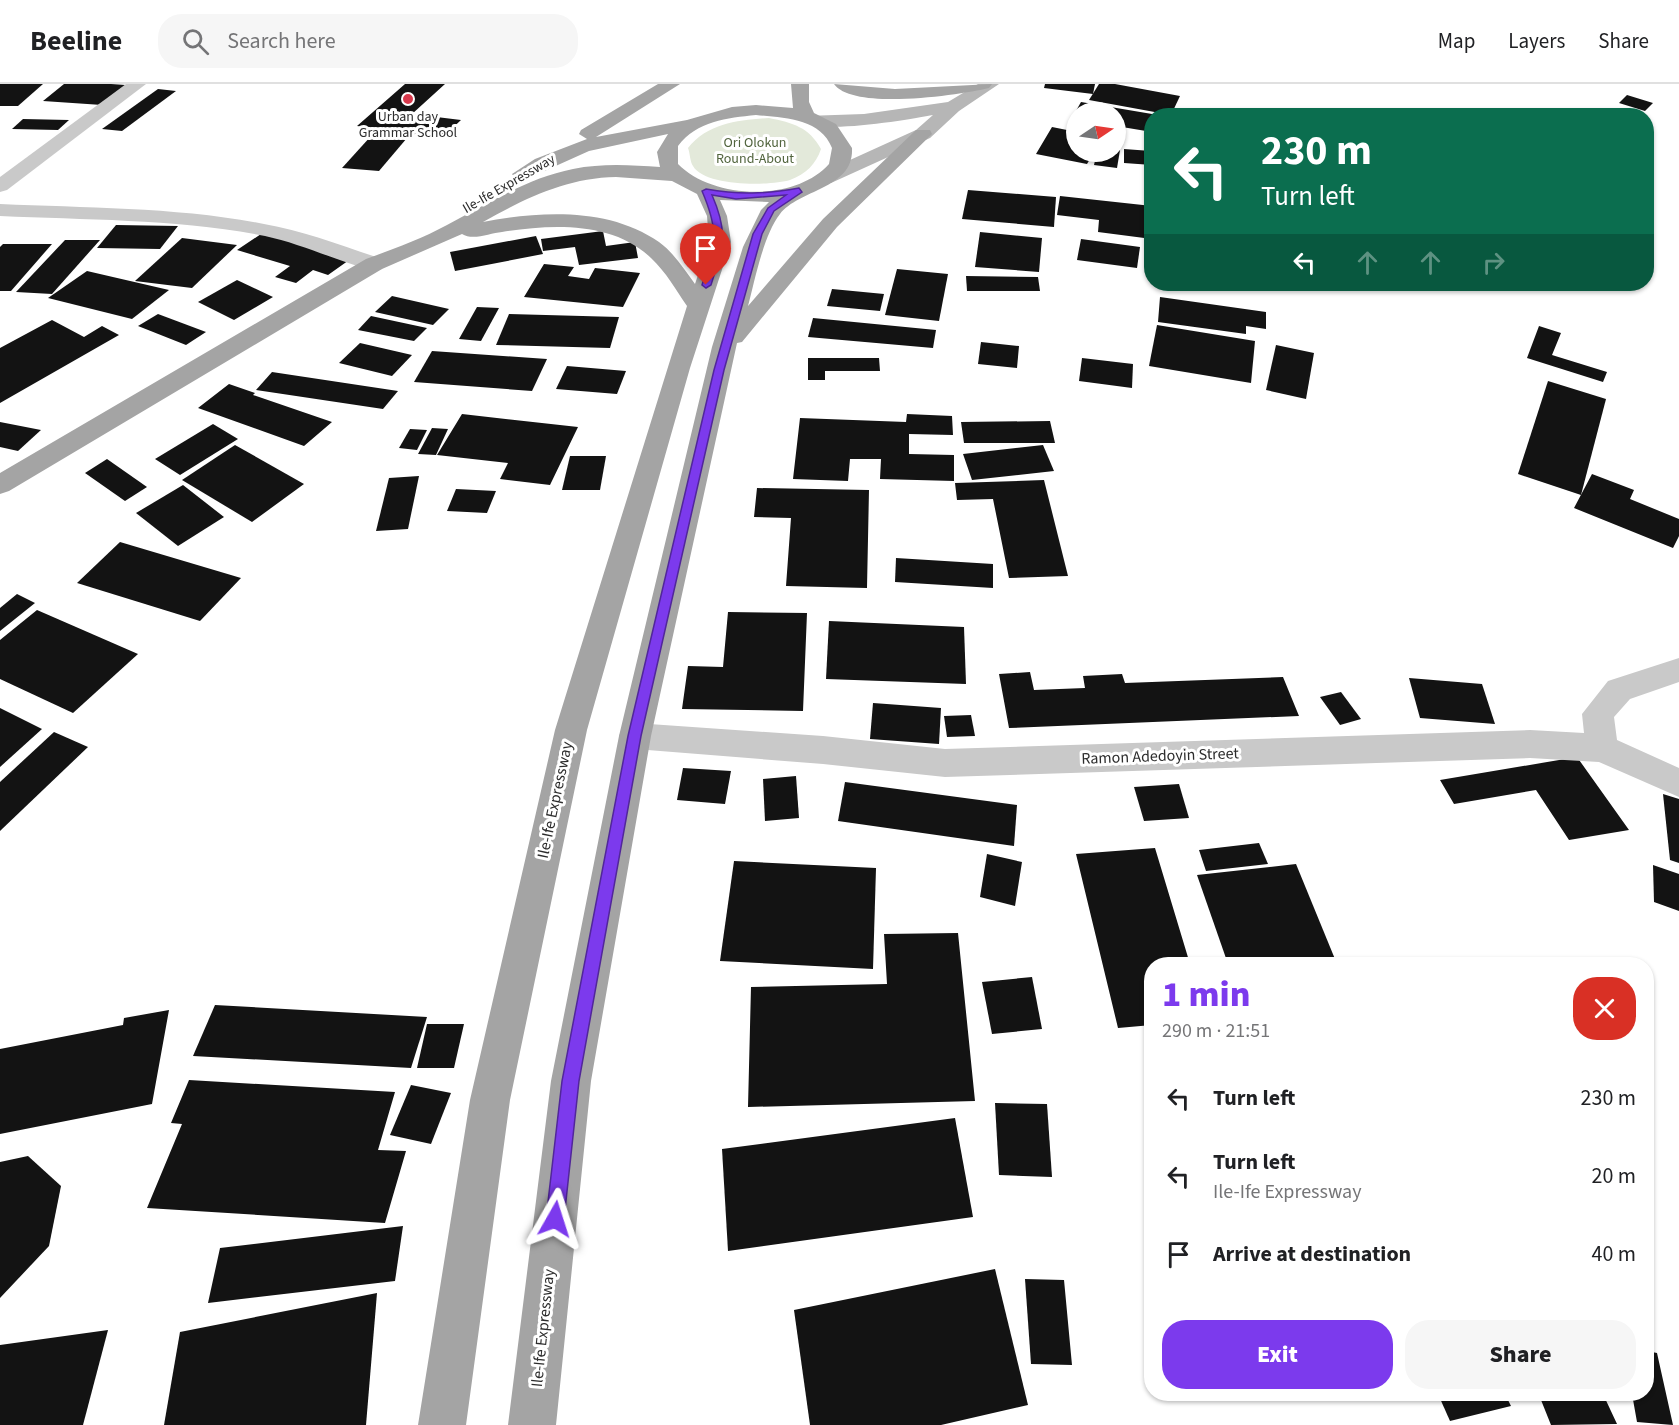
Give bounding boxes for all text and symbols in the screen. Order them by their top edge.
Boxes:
search box [158,14,578,68]
text: Beeline [30,21,122,61]
icon: search [179,25,212,58]
text: Search here [227,25,336,57]
text: Map [1438,26,1475,56]
text: Layers [1508,26,1565,56]
text: Share [1598,26,1649,56]
marker: Urban day Grammar School [401,92,415,106]
north arrow [1066,102,1126,162]
map controls [1066,102,1126,162]
place label: Urban day Grammar School [359,107,458,143]
text: 230 m [1261,121,1372,181]
icon: left [1162,132,1240,210]
park label: Ori Olokun Round-About [716,133,794,169]
street label: Ile-Ife Expressway [459,149,559,219]
text: Turn left [1261,177,1355,216]
pin [680,223,731,285]
icon: arrive [689,232,722,265]
icon: left [1288,246,1321,279]
icon: ahead [1351,246,1384,279]
icon: ahead [1414,246,1447,279]
icon: right [1477,246,1510,279]
street label: Ile-Ife Expressway [532,739,578,860]
street label: Ramon Adedoyin Street [1081,742,1240,770]
text: 1 min [1162,969,1250,1020]
button: close [1573,977,1636,1040]
text: 290 m · 21:51 [1162,1017,1270,1045]
icon: left [1162,1082,1195,1115]
text: Turn left [1213,1082,1295,1114]
text: 230 m [1581,1082,1636,1114]
text: Turn left [1213,1146,1295,1178]
icon: left [1162,1160,1195,1193]
text: 20 m [1591,1160,1636,1192]
text: Ile-Ife Expressway [1213,1178,1361,1206]
position arrow [523,1187,587,1251]
icon: arrive [1162,1238,1195,1271]
text: Arrive at destination [1213,1238,1411,1270]
text: 40 m [1591,1238,1636,1270]
street label: Ile-Ife Expressway [526,1267,560,1388]
button: Exit [1162,1320,1393,1389]
button: Share [1405,1320,1636,1389]

